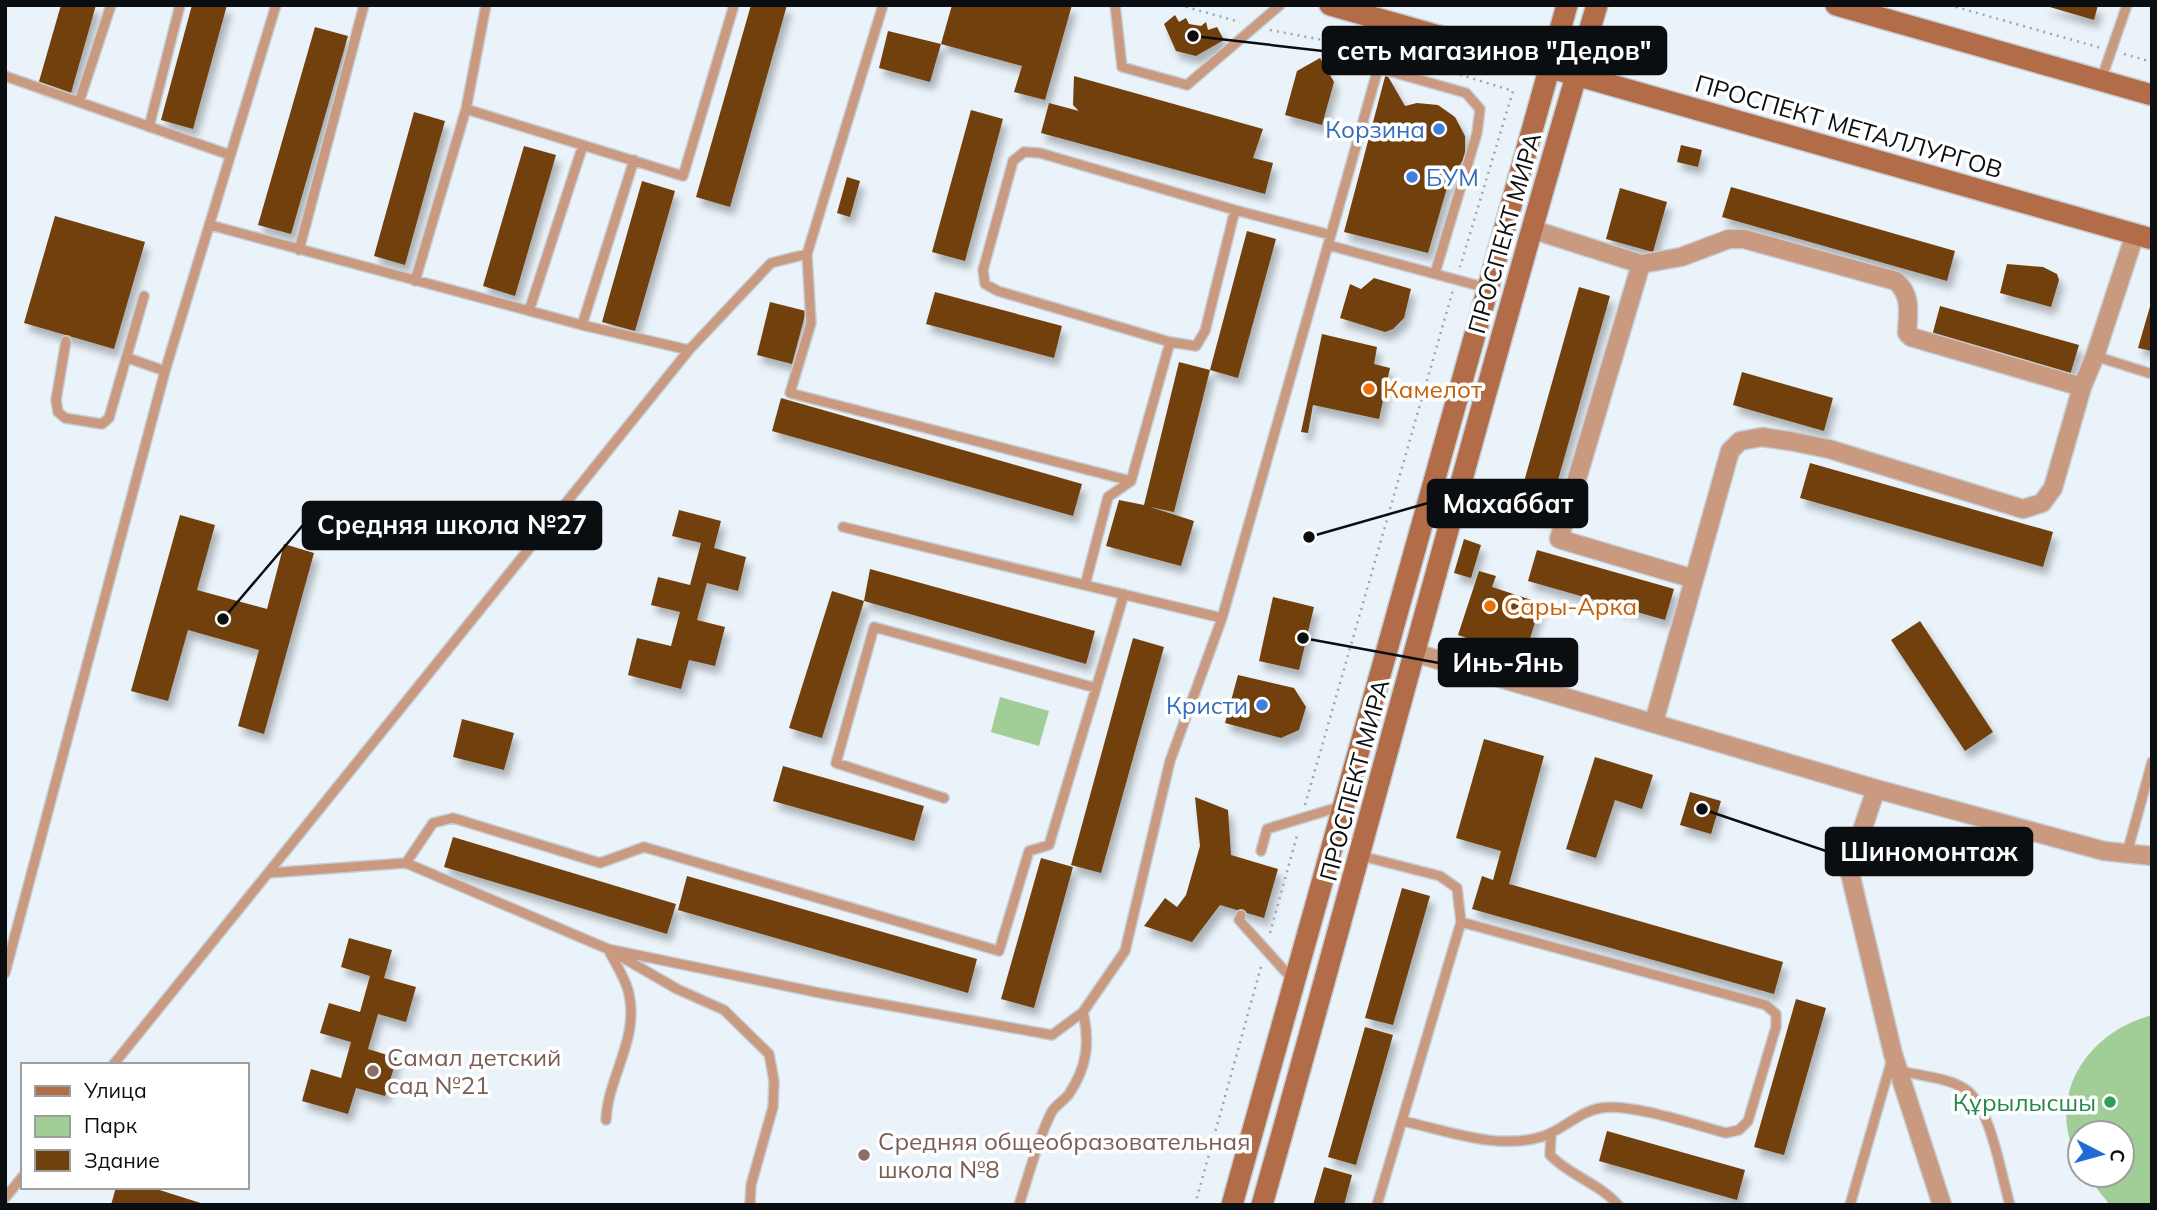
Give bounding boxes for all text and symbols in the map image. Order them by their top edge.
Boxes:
callout: сеть магазинов "Дедов" [1323,27,1666,74]
text: сеть магазинов "Дедов" [1337,34,1651,67]
street label: ПРОСПЕКТ МЕТАЛЛУРГОВ [1692,68,2006,184]
place label: Корзина [1325,114,1425,144]
marker: Корзина [1431,121,1447,137]
street label: ПРОСПЕКТ МИРА [1461,129,1547,337]
place label: БУМ [1426,162,1479,192]
marker: БУМ [1404,169,1420,185]
place label: Камелот [1383,374,1482,404]
marker: Камелот [1361,381,1377,397]
callout: Махаббат [1428,480,1587,527]
text: Махаббат [1443,487,1574,520]
callout: Средняя школа №27 [303,502,601,549]
text: Средняя школа №27 [317,508,587,541]
place label: Сары-Арка [1504,591,1637,621]
marker: Сары-Арка [1482,598,1498,614]
callout: Инь-Янь [1439,639,1577,686]
text: Инь-Янь [1453,646,1563,679]
street label: ПРОСПЕКТ МИРА [1313,675,1395,884]
place label: Кристи [1166,690,1248,720]
marker: Кристи [1254,697,1270,713]
callout: Шиномонтаж [1826,828,2032,875]
text: Шиномонтаж [1840,835,2019,868]
place label: Самал детский сад №21 [387,1042,561,1100]
legend [21,1063,248,1189]
marker: Самал детский сад №21 [365,1063,381,1079]
text: Улица [83,1077,147,1103]
place label: Құрылысшы [1953,1087,2096,1117]
marker: Құрылысшы [2102,1094,2118,1110]
text: Парк [84,1112,138,1138]
north arrow [2066,1119,2136,1189]
place label: Средняя общеобразовательная школа №8 [878,1126,1250,1184]
text: Здание [84,1147,160,1173]
marker: Средняя общеобразовательная школа №8 [856,1147,872,1163]
text: С [2105,1148,2131,1164]

